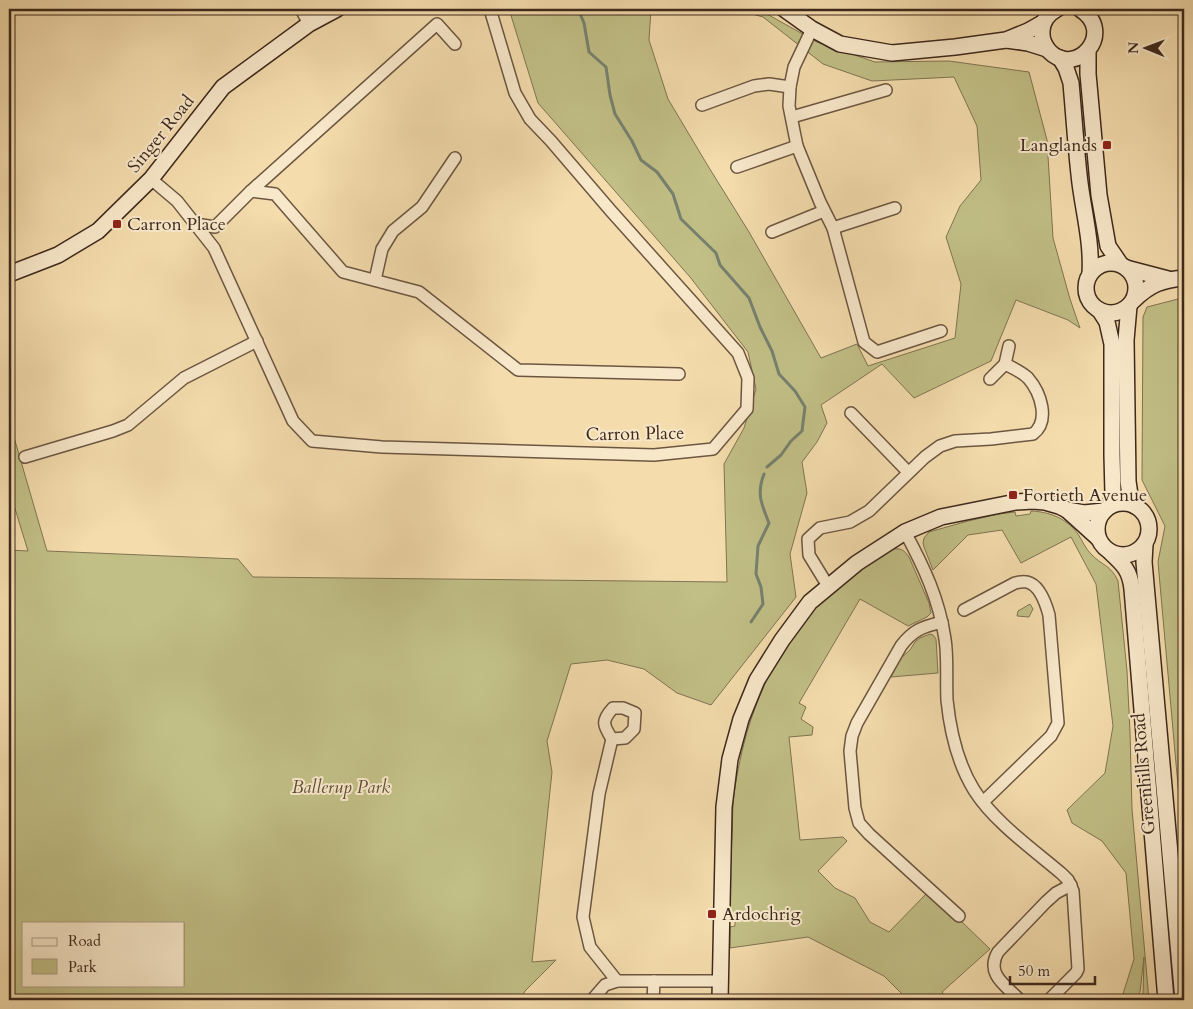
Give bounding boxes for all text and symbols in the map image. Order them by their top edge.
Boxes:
north arrow [1120,22,1170,72]
text: N [1124,42,1143,54]
street label: Singer Road [122,89,200,178]
place label: Langlands [1020,133,1097,158]
marker: Langlands [1101,139,1113,151]
place label: Carron Place [127,212,226,237]
marker: Carron Place [111,218,123,230]
street label: Carron Place [585,421,685,447]
place label: Fortieth Avenue [1023,483,1147,508]
marker: Fortieth Avenue [1007,489,1019,501]
street label: Greenhills Road [1126,712,1162,836]
park label: Ballerup Park [292,775,390,800]
place label: Ardochrig [722,902,801,927]
marker: Ardochrig [706,908,718,920]
legend [22,922,185,986]
text: Road [68,931,101,951]
scale bar [1010,954,1096,986]
text: Park [68,957,97,977]
text: 50 m [1018,961,1050,981]

